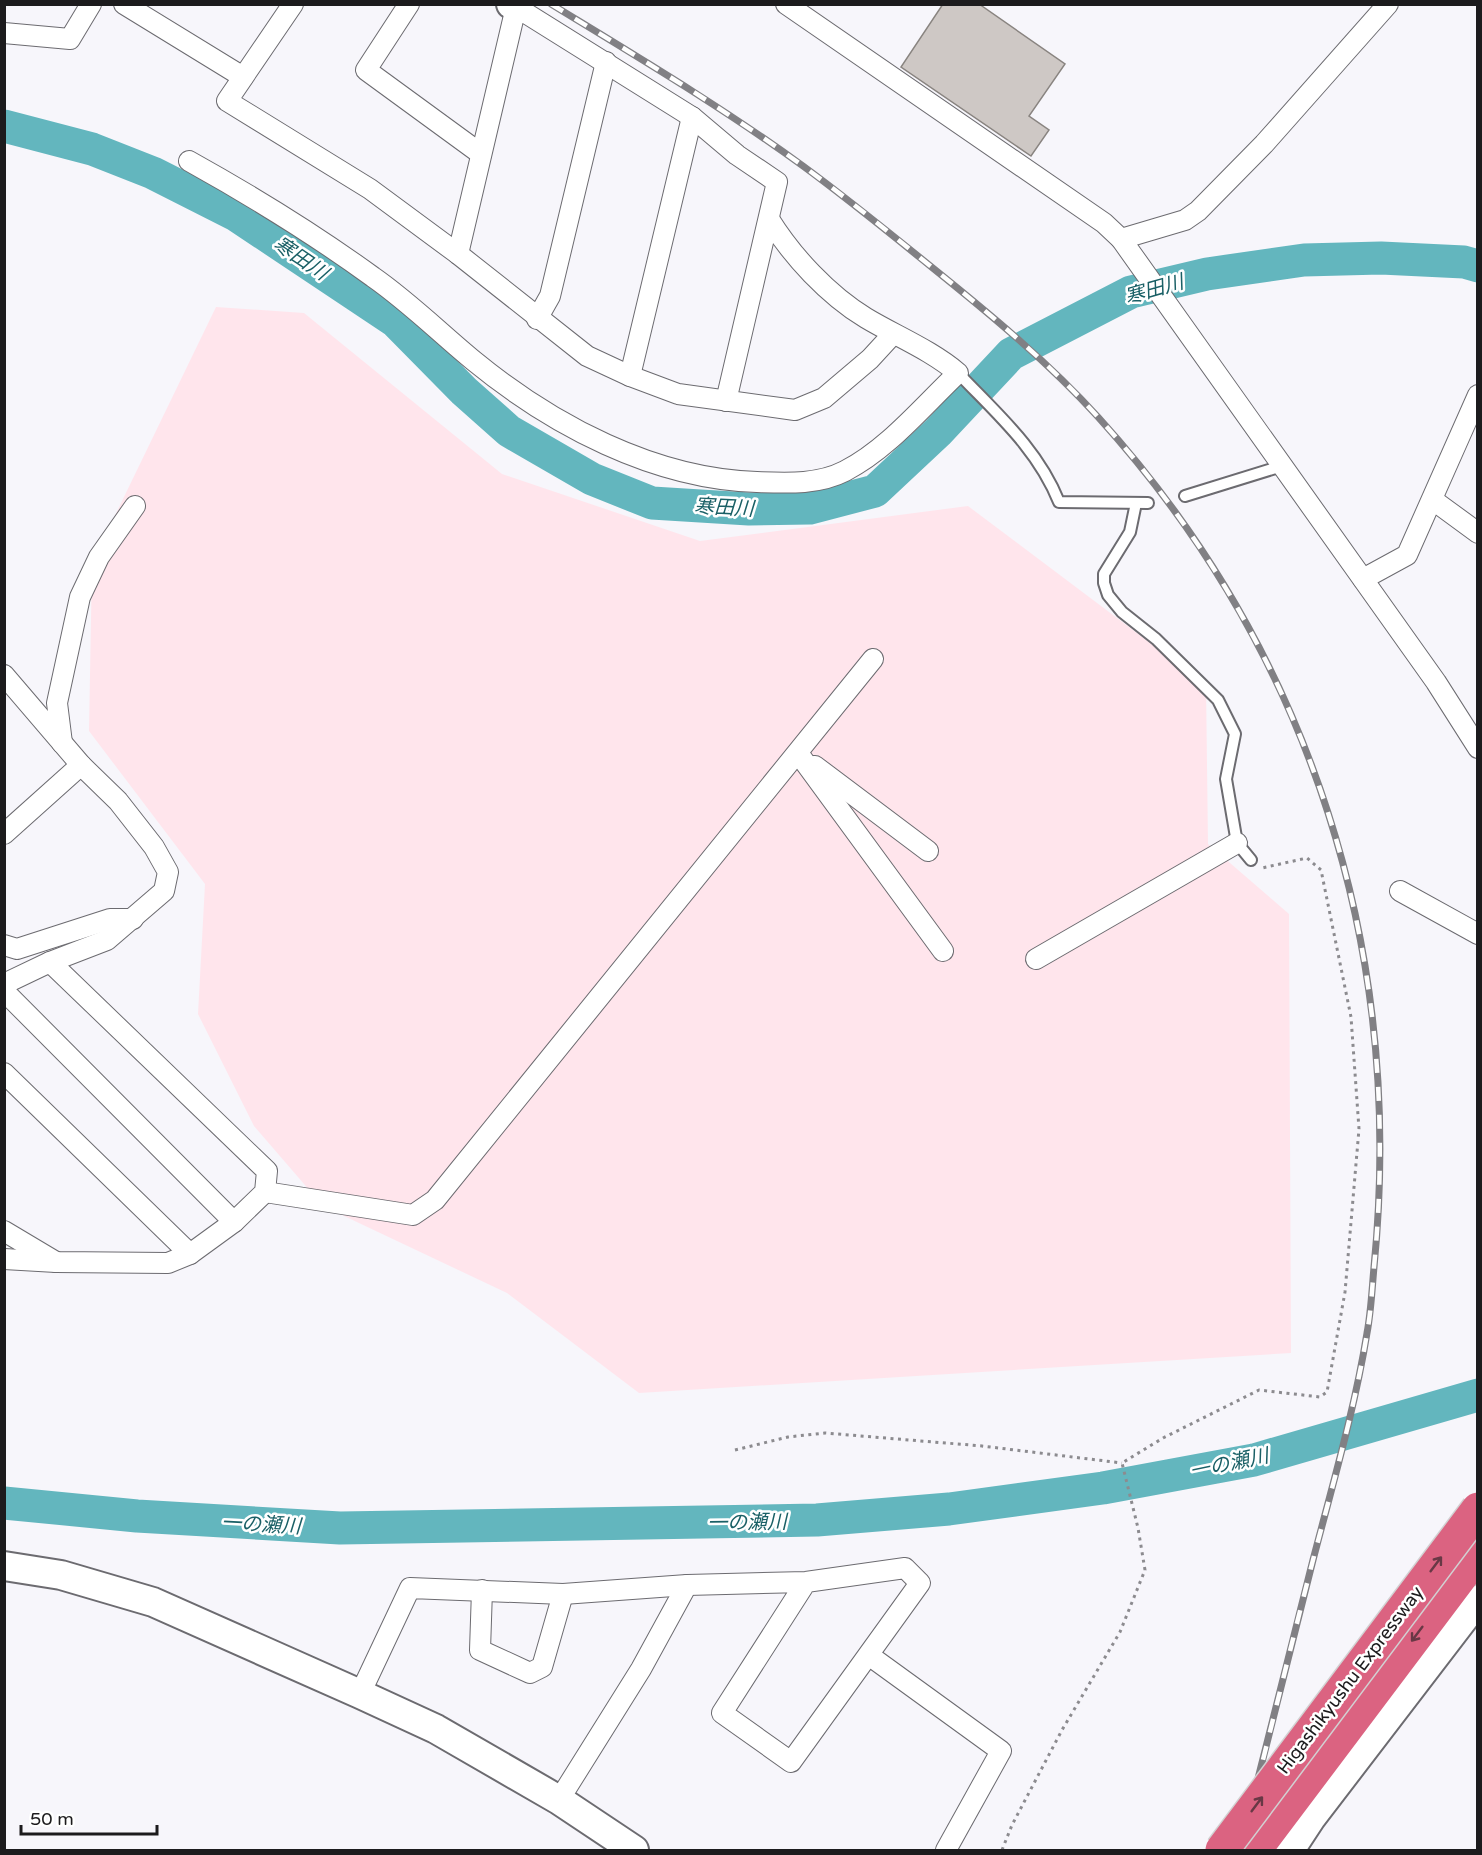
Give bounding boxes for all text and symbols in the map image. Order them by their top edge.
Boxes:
water label: 寒田川 [269,232,334,287]
water label: 寒田川 [1122,270,1188,310]
water label: 寒田川 [693,494,757,522]
water label: 一の瀬川 [1188,1444,1273,1484]
water label: 一の瀬川 [707,1510,789,1536]
water label: 一の瀬川 [220,1511,304,1539]
one-way arrow [1430,1556,1443,1572]
street label: Higashikyushu Expressway [1272,1582,1428,1778]
one-way arrow [1411,1626,1424,1642]
one-way arrow [1250,1796,1263,1812]
scale bar [21,1798,158,1836]
text: 50 m [30,1808,74,1830]

